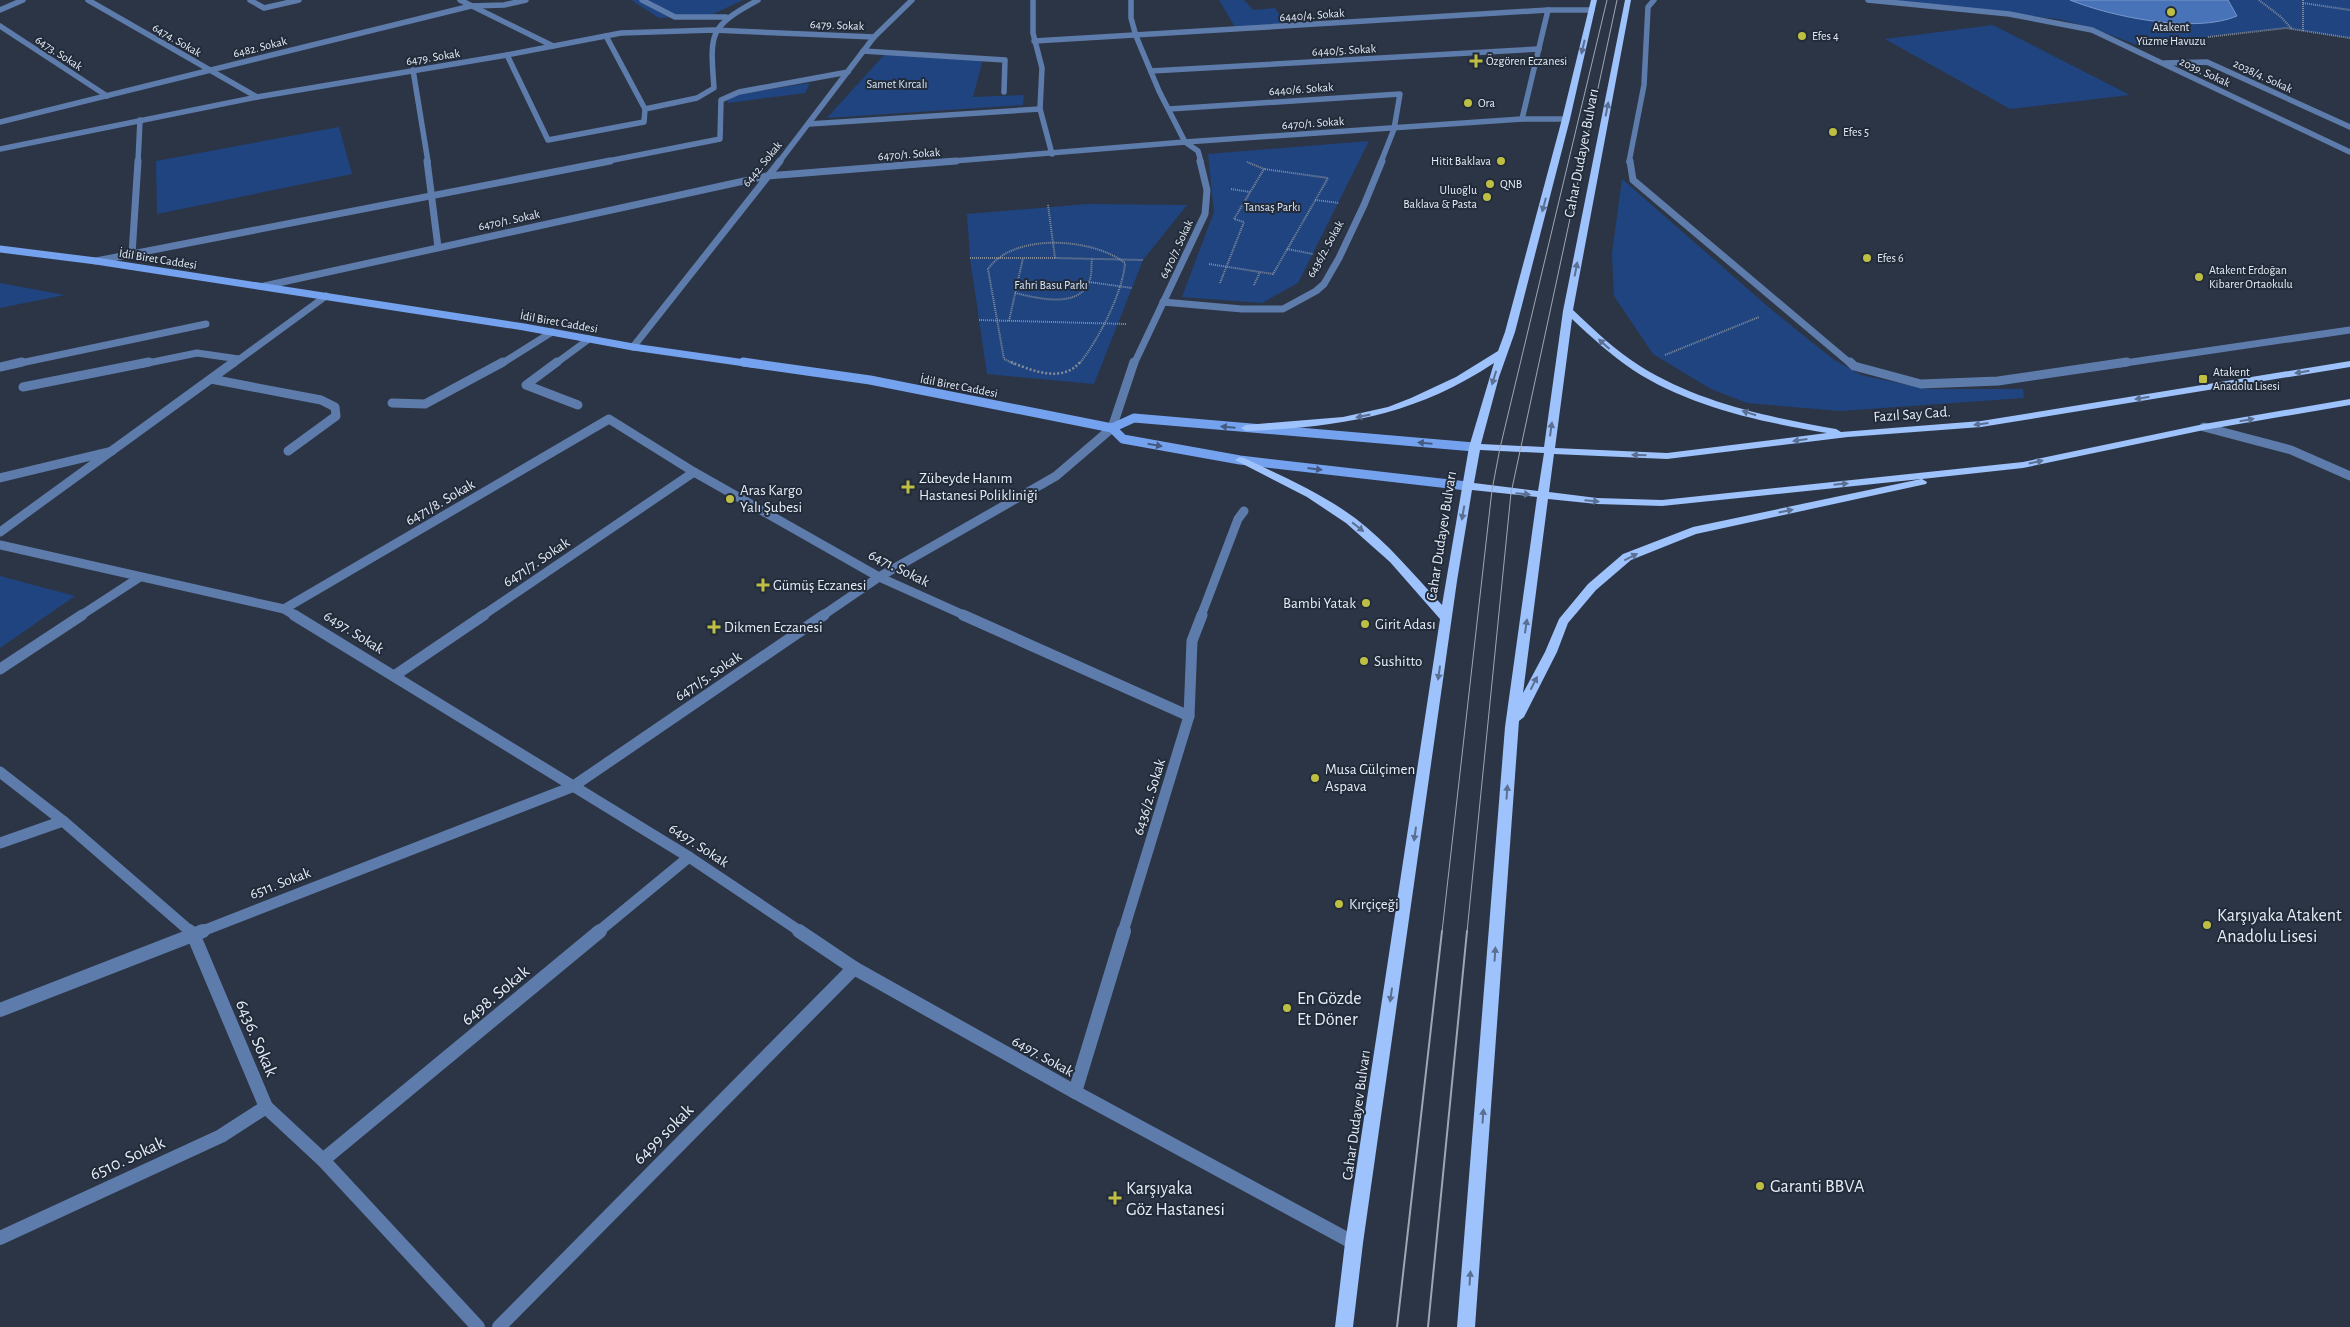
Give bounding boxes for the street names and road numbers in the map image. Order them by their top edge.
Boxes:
street label: 6440/4. Sokak [1279,7,1345,23]
street label: 6479. Sokak [810,18,865,32]
street label: 6474. Sokak [150,21,204,59]
street label: 6473. Sokak [33,33,85,73]
street label: 6482. Sokak [232,34,289,59]
street label: 6440/5. Sokak [1312,42,1377,58]
street label: 6479. Sokak [405,47,461,67]
street label: 2039. Sokak [2178,55,2233,89]
street label: 2038/4. Sokak [2231,57,2295,95]
street label: 6440/6. Sokak [1268,81,1334,97]
street label: Cahar Dudayev Bulvarı [1562,87,1601,219]
street label: 6470/1. Sokak [1281,115,1345,131]
street label: 6442. Sokak [740,138,784,189]
street label: 6470/1. Sokak [877,146,941,162]
street label: 6470/1. Sokak [477,208,541,232]
street label: 6470/7. Sokak [1157,217,1195,280]
street label: 6436/2. Sokak [1304,218,1346,280]
street label: İdil Biret Caddesi [118,246,198,271]
street label: İdil Biret Caddesi [519,308,599,335]
street label: İdil Biret Caddesi [919,372,999,399]
street label: Fazıl Say Cad. [1873,404,1951,425]
street label: Cahar Dudayev Bulvarı [1424,470,1459,602]
street label: 6471/8. Sokak [403,476,478,528]
street label: 6471/7. Sokak [500,535,572,590]
street label: 6471. Sokak [866,547,932,590]
street label: 6497. Sokak [321,608,387,657]
street label: 6471/5. Sokak [672,649,744,704]
street label: 6436/2. Sokak [1131,757,1168,837]
street label: 6497. Sokak [666,821,731,870]
street label: 6511. Sokak [248,865,313,902]
street label: 6498. Sokak [458,962,534,1029]
street label: 6436. Sokak [232,997,281,1080]
street label: 6497. Sokak [1009,1033,1076,1080]
street label: Cahar Dudayev Bulvarı [1340,1049,1373,1181]
street label: 6499 sokak [630,1101,698,1168]
street label: 6510. Sokak [87,1133,168,1184]

